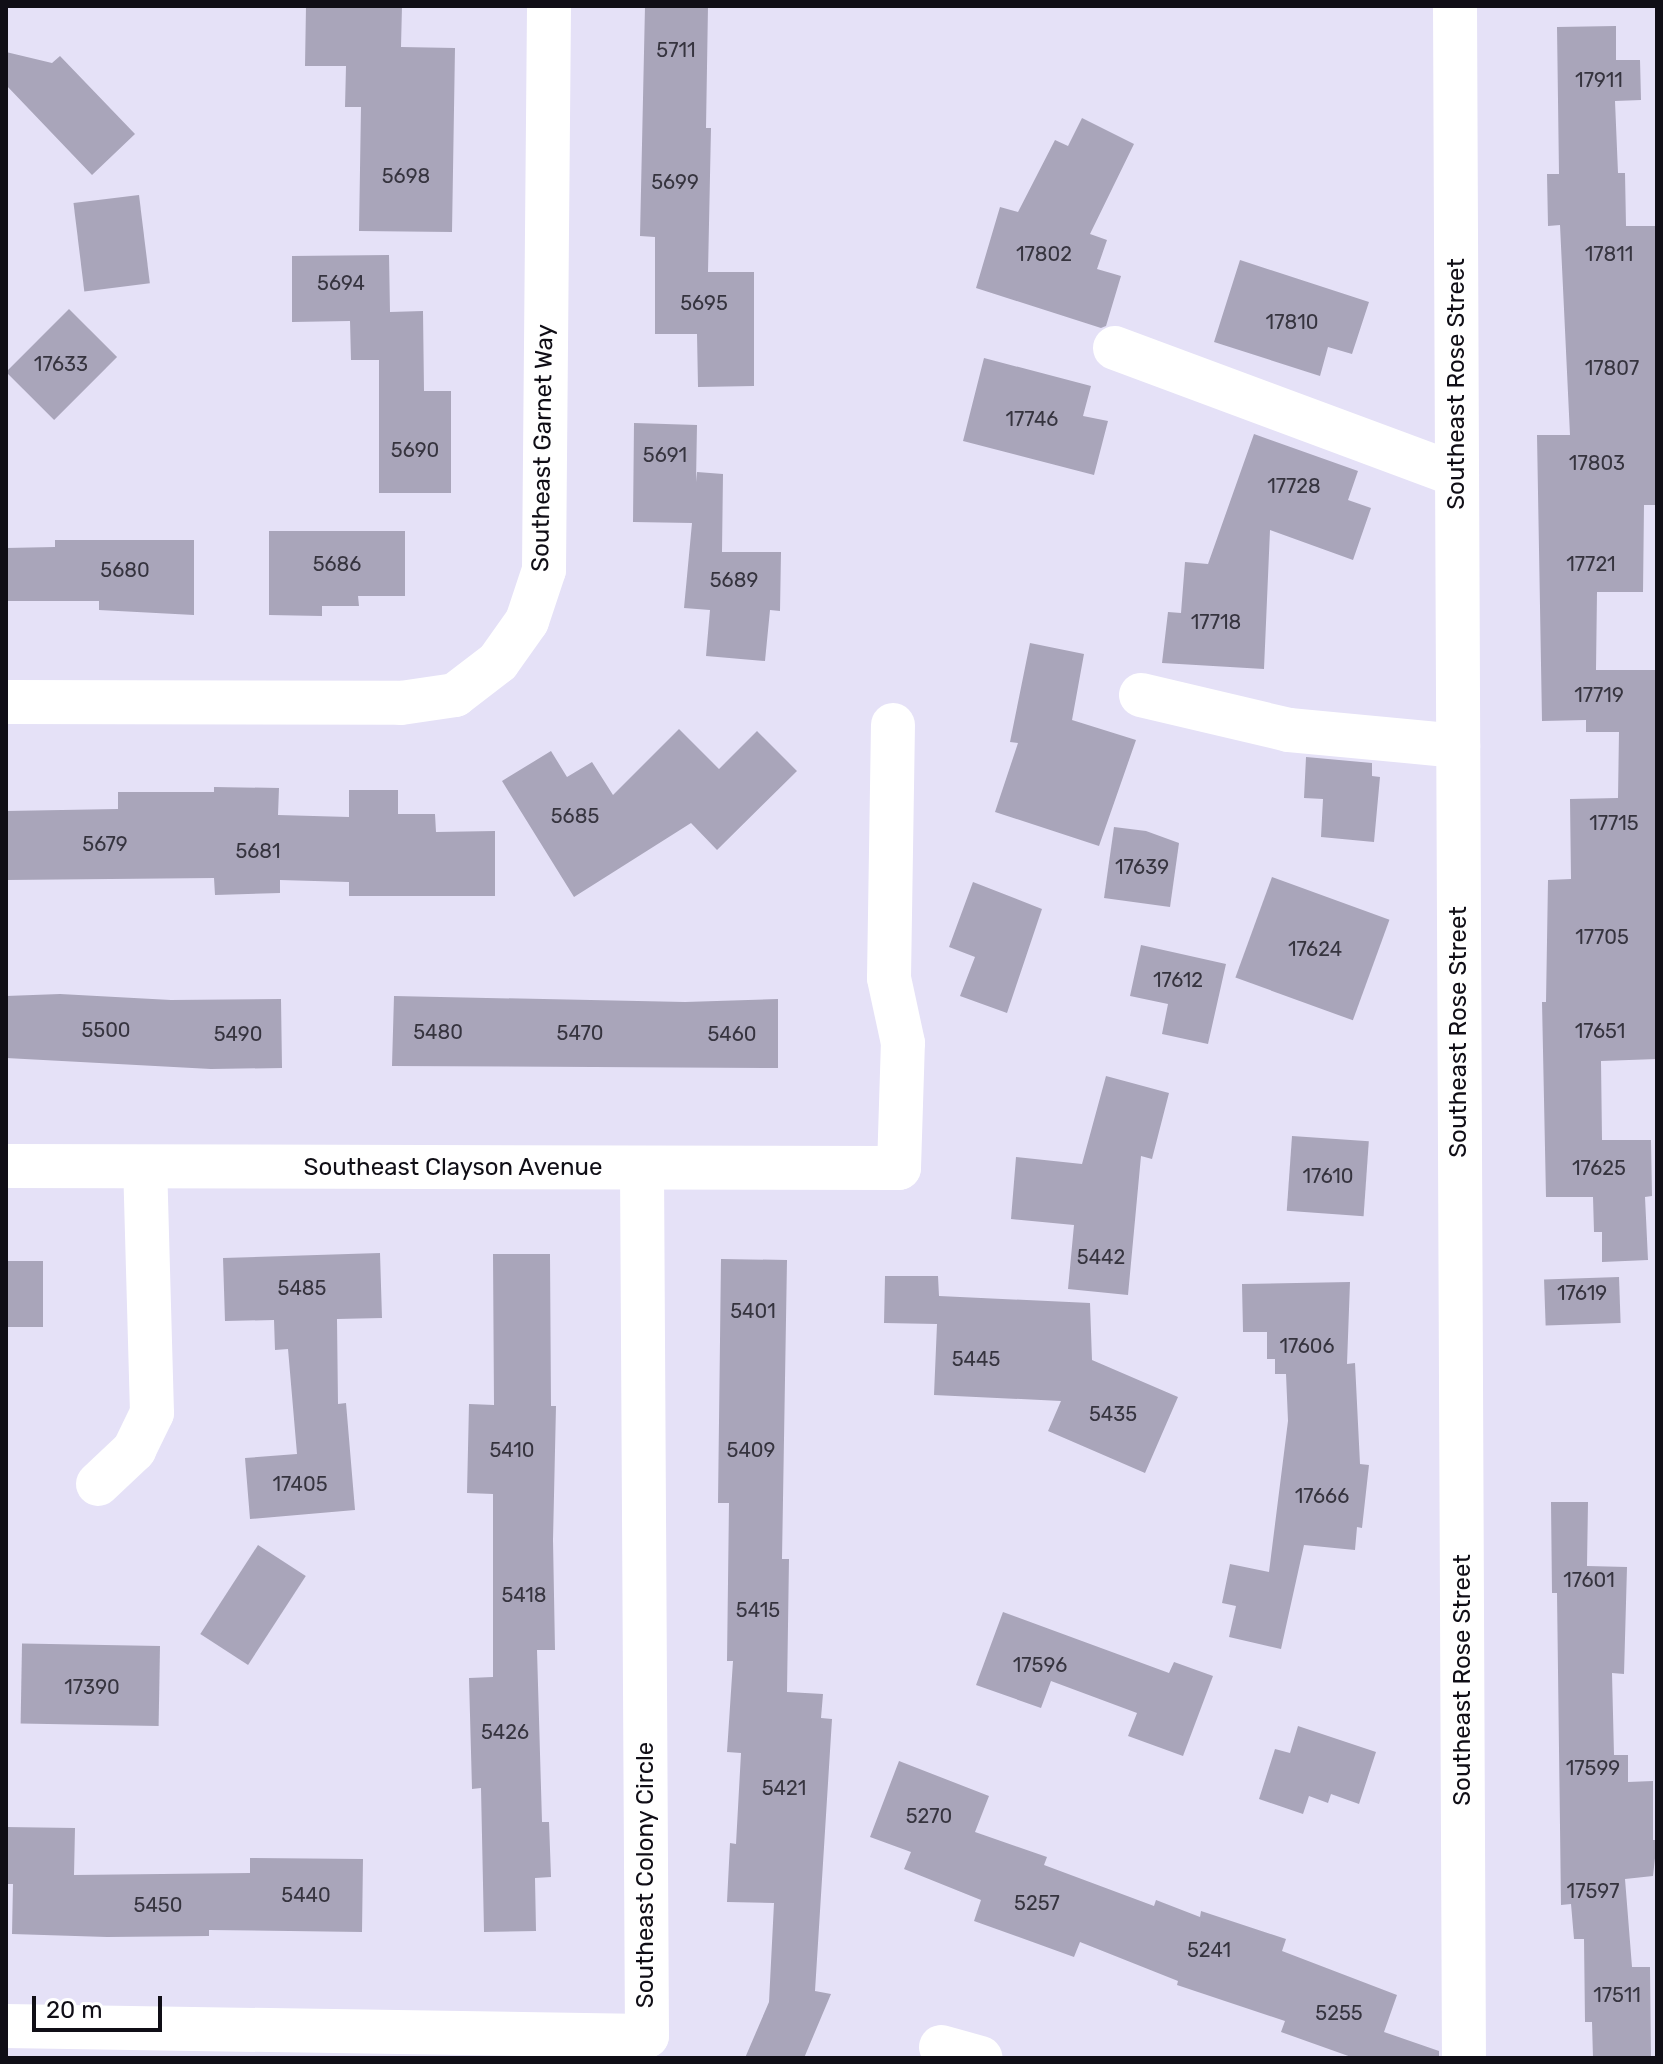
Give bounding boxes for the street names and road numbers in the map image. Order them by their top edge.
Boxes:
street label: Southeast Rose Street [1443,258,1471,510]
street label: Southeast Garnet Way [526,324,560,572]
street label: Southeast Rose Street [1445,906,1473,1158]
street label: Southeast Clayson Avenue [303,1154,603,1182]
street label: Southeast Rose Street [1449,1554,1477,1806]
street label: Southeast Colony Circle [632,1741,660,2009]

